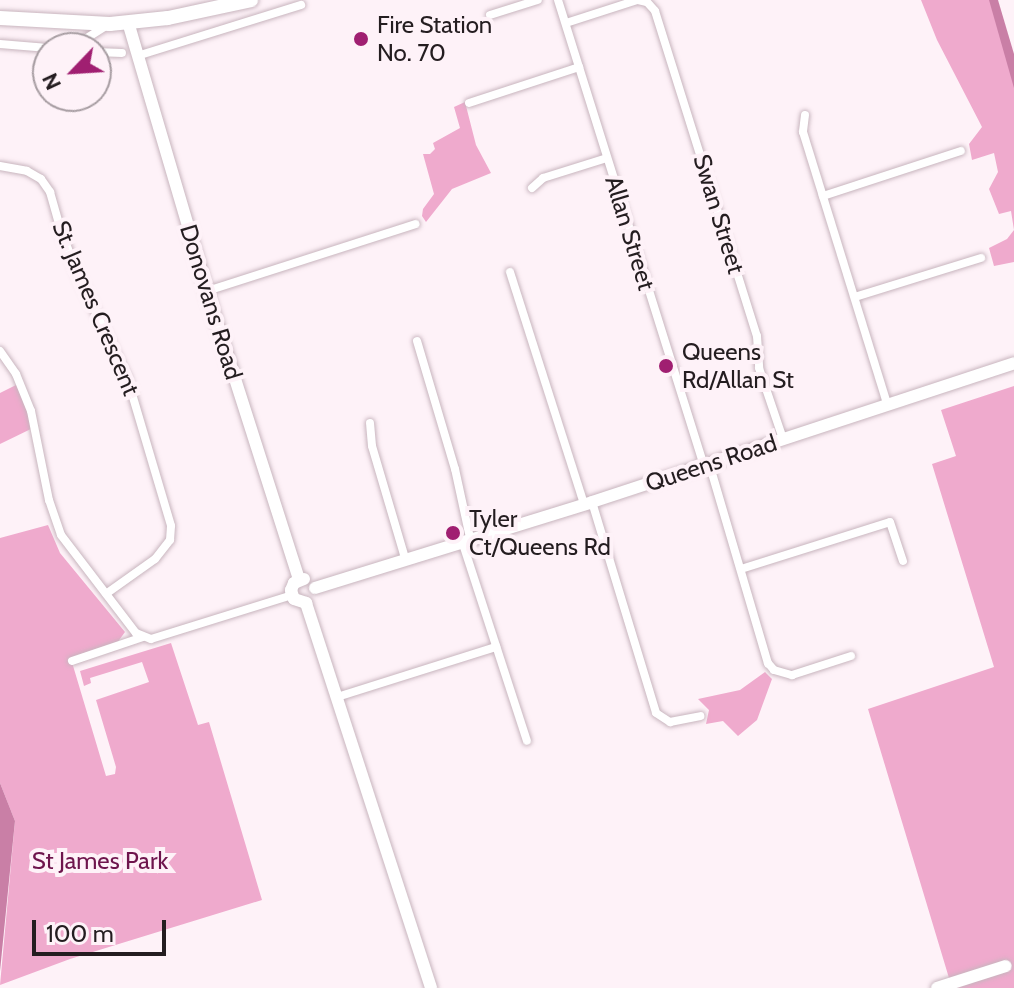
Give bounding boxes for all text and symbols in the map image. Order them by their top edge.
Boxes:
place label: Fire Station No. 70 [377,11,492,67]
marker: Fire Station No. 70 [352,30,370,48]
north arrow [32,32,112,112]
text: N [36,69,67,94]
street label: Swan Street [687,151,751,277]
street label: Allan Street [599,172,661,294]
street label: St. James Crescent [46,216,146,400]
street label: Donovans Road [174,221,248,383]
place label: Queens Rd/Allan St [682,338,794,394]
marker: Queens Rd/Allan St [657,357,675,375]
street label: Queens Road [642,428,780,498]
place label: Tyler Ct/Queens Rd [469,505,611,561]
marker: Tyler Ct/Queens Rd [444,524,462,542]
park label: St James Park [32,847,168,875]
scale bar [36,904,170,954]
text: 100 m [46,919,114,948]

